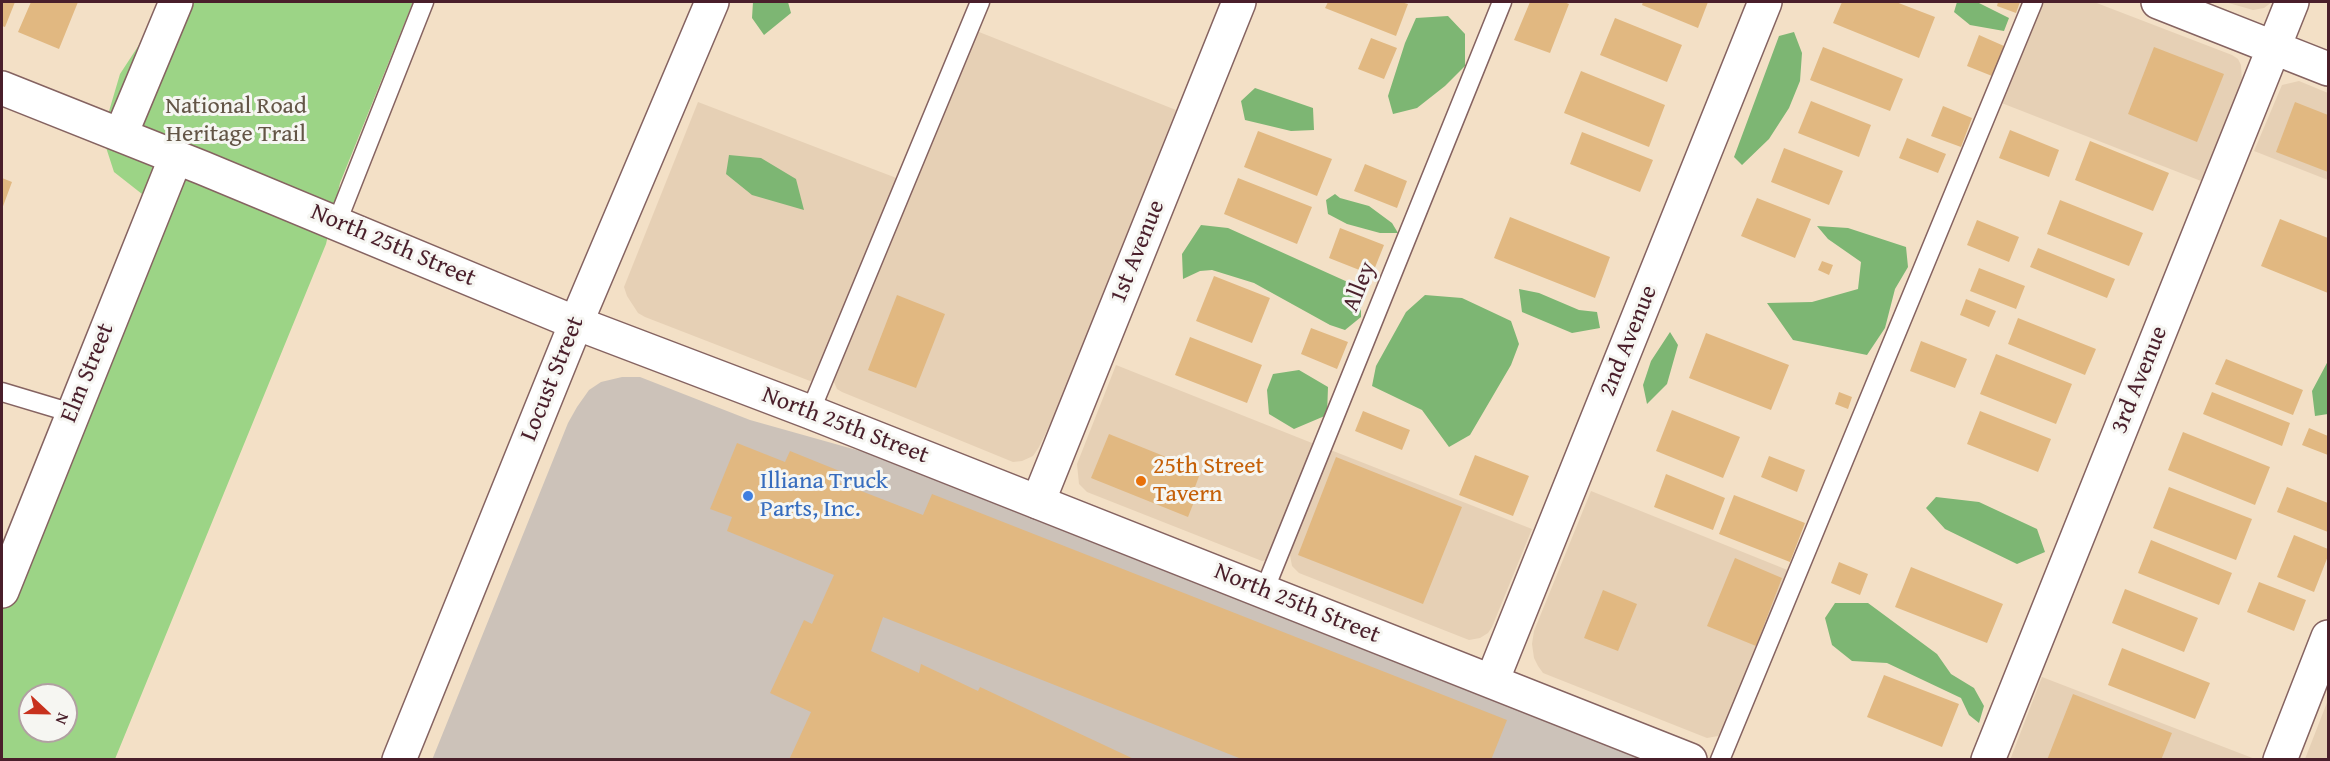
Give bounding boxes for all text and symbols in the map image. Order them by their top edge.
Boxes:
park label: National Road Heritage Trail [165,93,307,149]
street label: 1st Avenue [1104,196,1172,308]
street label: North 25th Street [306,198,480,294]
street label: Alley [1337,258,1383,316]
street label: 2nd Avenue [1594,281,1664,401]
street label: Locust Street [515,313,591,445]
street label: Elm Street [55,319,121,427]
street label: 3rd Avenue [2105,322,2175,438]
street label: North 25th Street [758,381,932,471]
place label: 25th Street Tavern [1153,453,1264,509]
place label: Illiana Truck Parts, Inc. [760,468,888,524]
marker: 25th Street Tavern [1134,474,1148,488]
marker: Illiana Truck Parts, Inc. [741,489,755,503]
street label: North 25th Street [1210,558,1384,650]
north arrow [18,683,78,743]
text: N [50,710,76,728]

